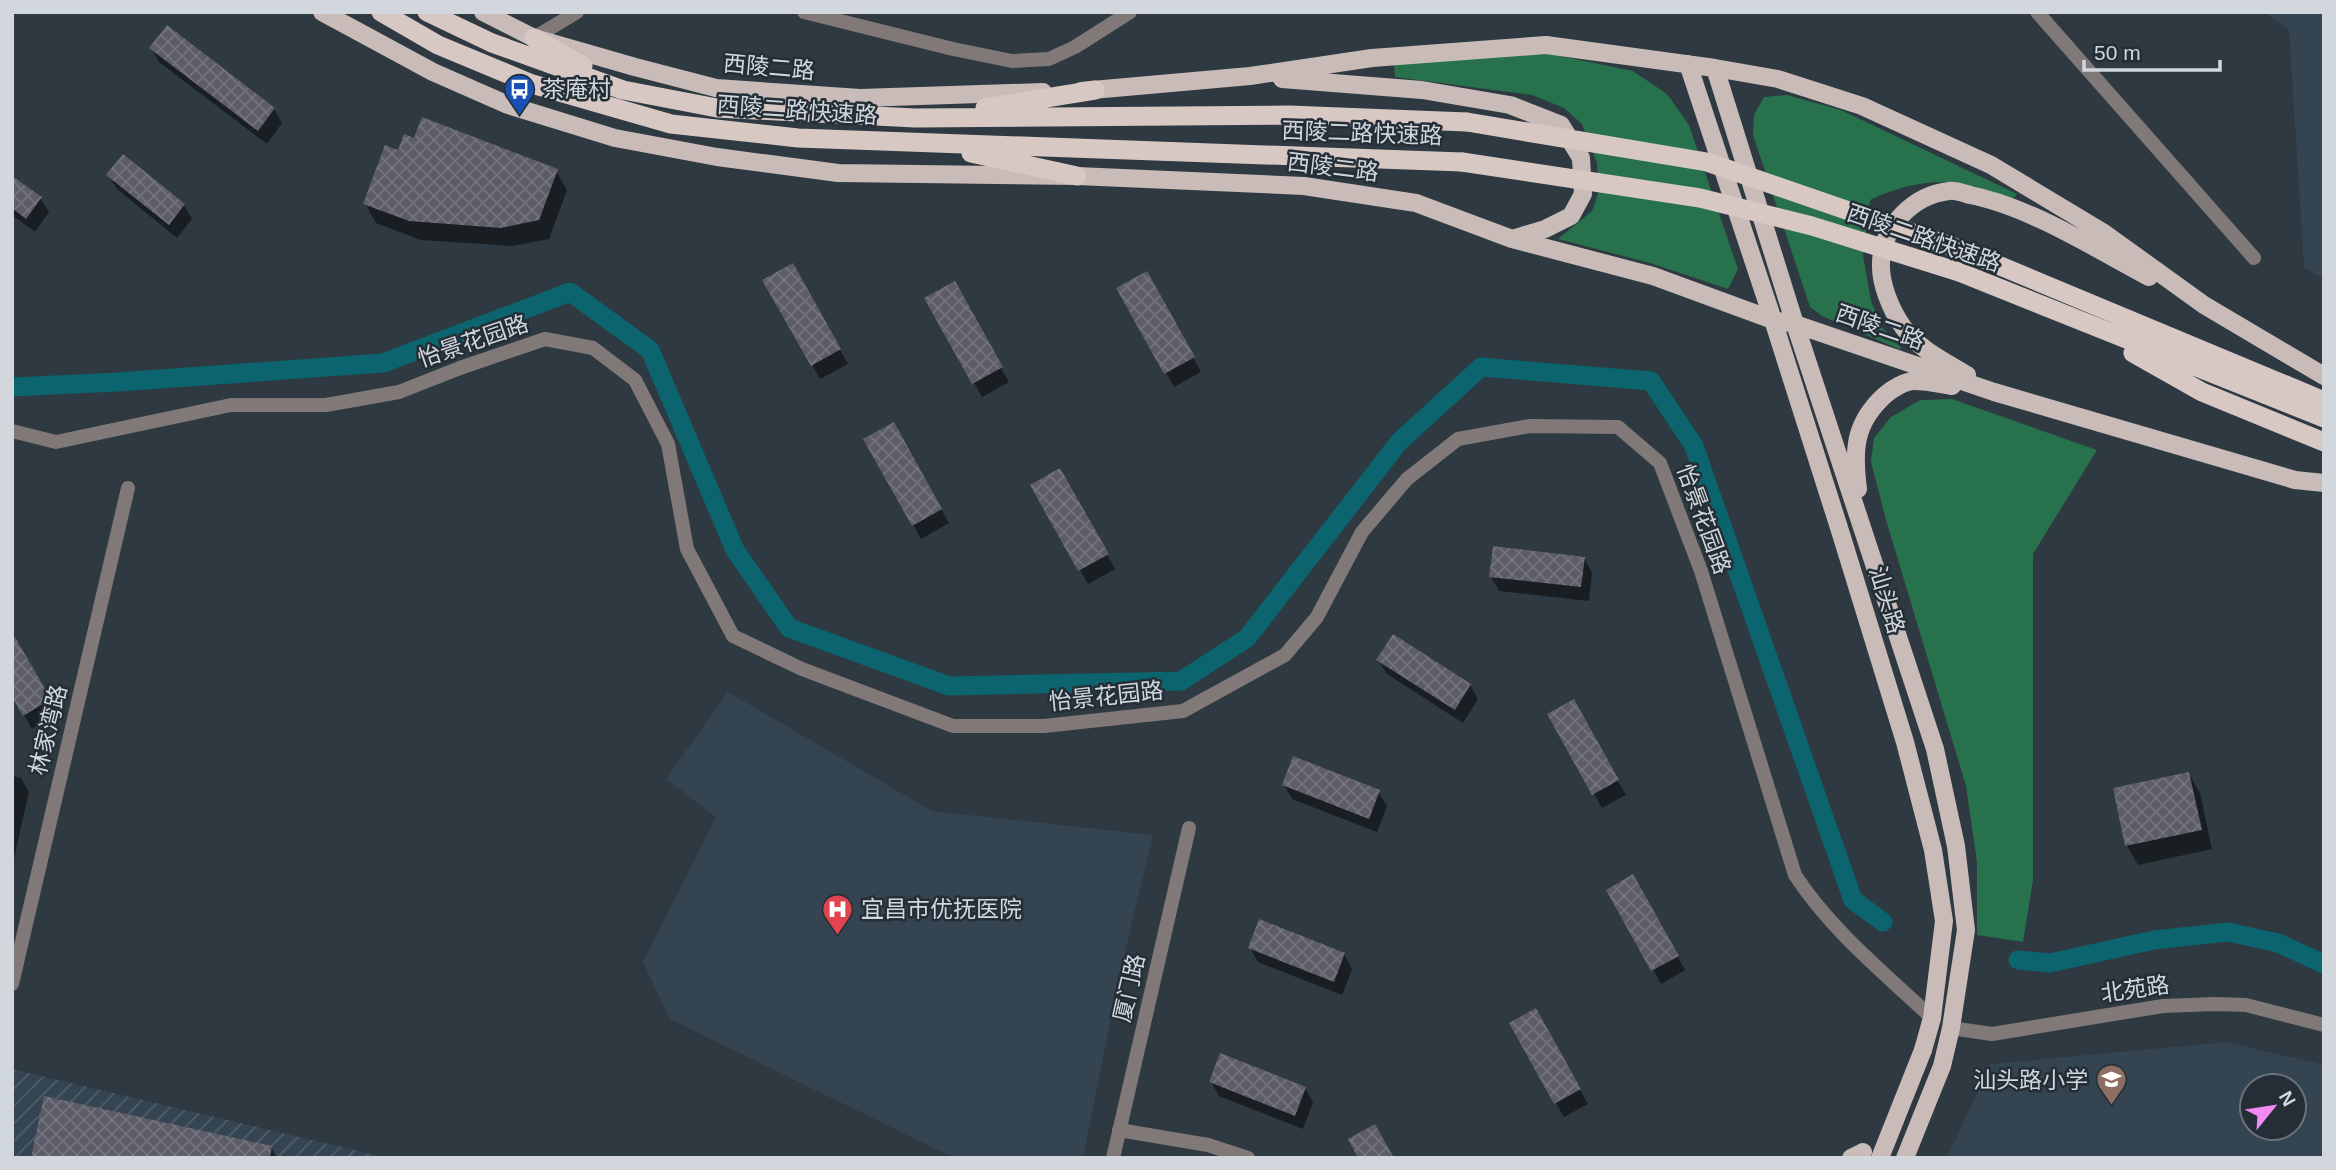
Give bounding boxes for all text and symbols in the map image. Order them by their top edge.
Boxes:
scale bar [2084,28,2220,72]
text: 50 m [2094,41,2141,64]
street label: 西陵二路 [722,50,816,84]
bus stop icon: 茶庵村 [502,72,536,116]
place label: 茶庵村 [542,76,611,102]
street label: 西陵二路快速路 [716,91,878,129]
street label: 西陵二路快速路 [1281,117,1443,149]
street label: 西陵二路 [1286,148,1380,186]
street label: 西陵二路快速路 [1844,200,2004,276]
street label: 西陵二路 [1832,300,1928,354]
street label: 怡景花园路 [414,310,532,372]
street label: 怡景花园路 [1672,461,1736,577]
street label: 汕头路 [1864,563,1910,637]
street label: 怡景花园路 [1047,677,1165,715]
street label: 林家湾路 [24,682,72,778]
hospital icon: 宜昌市优抚医院 [821,892,855,936]
place label: 宜昌市优抚医院 [861,896,1022,922]
street label: 厦门路 [1109,951,1149,1025]
street label: 北苑路 [2099,971,2171,1007]
school or university icon: 汕头路小学 [2094,1063,2128,1107]
place label: 汕头路小学 [1973,1067,2088,1093]
north arrow [2238,1072,2308,1142]
text: N [2275,1088,2300,1110]

